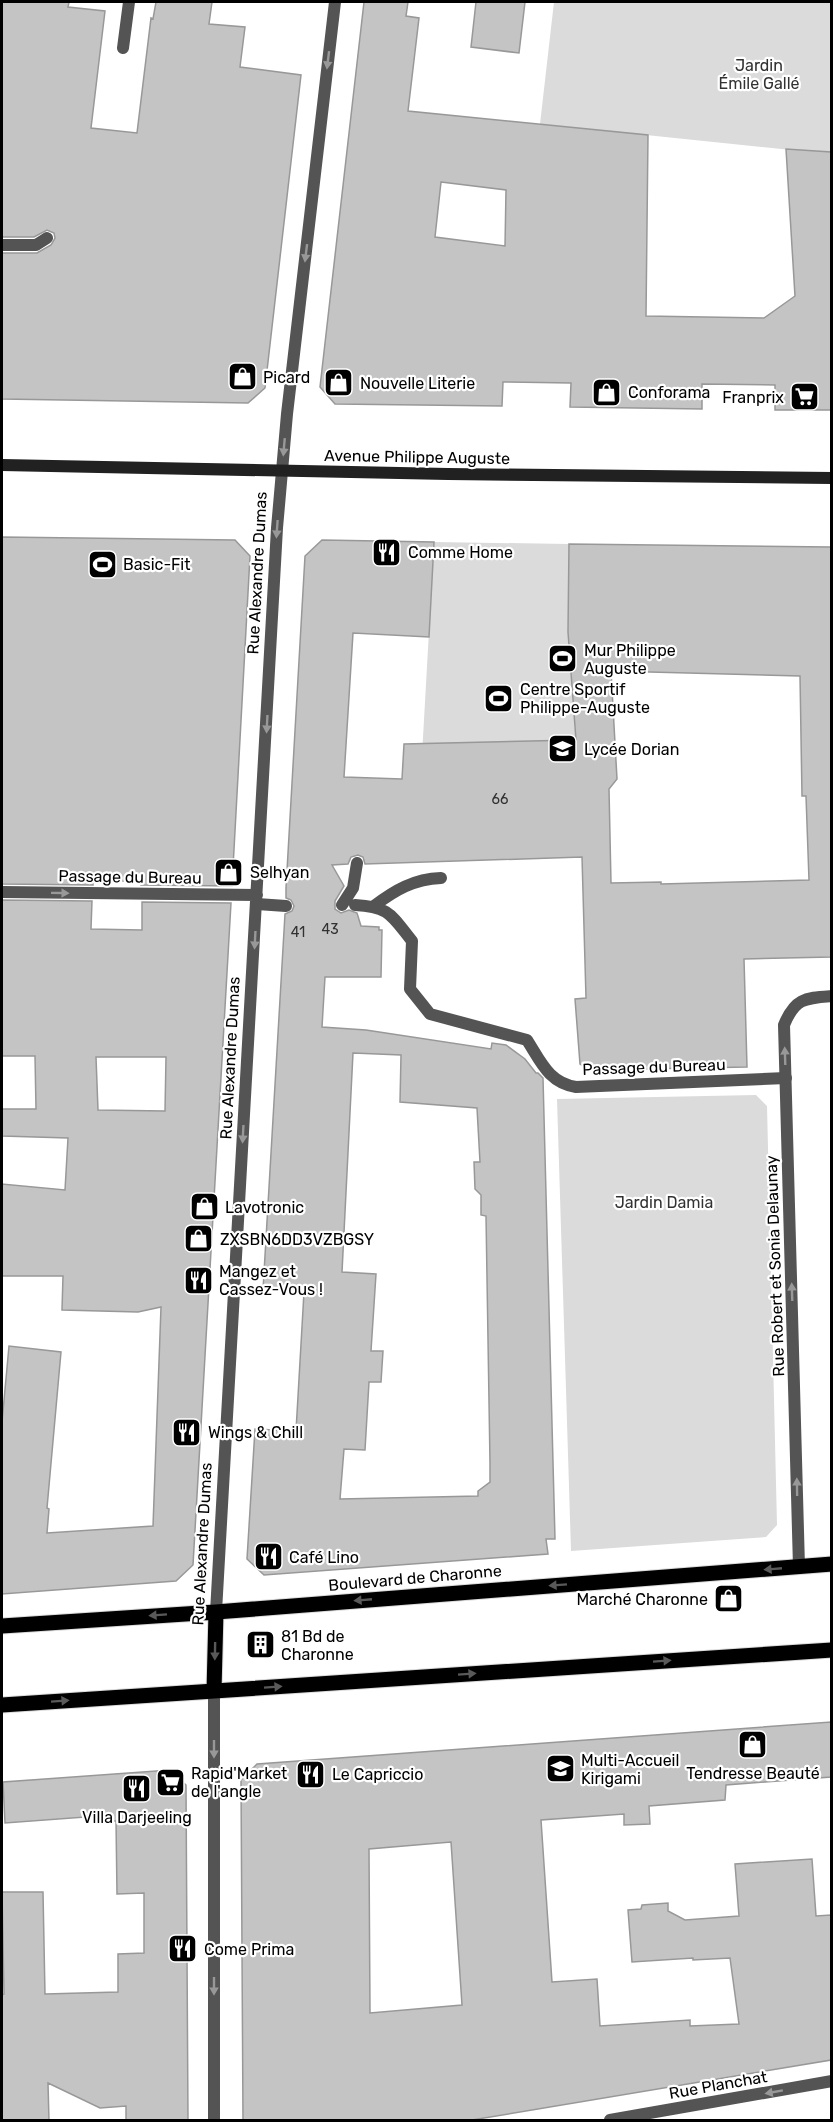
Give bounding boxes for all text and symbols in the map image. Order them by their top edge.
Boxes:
one-way arrow [324,50,333,69]
park label: Jardin Émile Gallé [718,56,800,93]
one-way arrow [301,244,310,263]
shop icon: Picard [226,361,258,393]
shop icon: Nouvelle Literie [323,367,355,399]
place label: Picard [263,368,310,387]
place label: Nouvelle Literie [360,374,475,393]
shop icon: Conforama [591,376,623,408]
supermarket icon: Franprix [789,381,821,413]
place label: Conforama [628,383,710,402]
place label: Franprix [722,388,784,407]
one-way arrow [279,438,289,457]
street label: Avenue Philippe Auguste [324,446,510,468]
street label: Rue Alexandre Dumas [243,491,271,655]
one-way arrow [273,520,282,539]
restaurant icon: Comme Home [371,536,403,568]
place label: Comme Home [408,543,513,562]
sports icon: Basic-Fit [86,548,118,580]
place label: Basic-Fit [123,555,190,574]
place label: Mur Philippe Auguste [584,641,676,678]
sports icon: Mur Philippe Auguste [547,643,579,675]
place label: Centre Sportif Philippe-Auguste [520,680,650,717]
sports icon: Centre Sportif Philippe-Auguste [483,682,515,714]
one-way arrow [262,715,271,734]
school or university icon: Lycée Dorian [547,733,579,765]
place label: Lycée Dorian [584,740,679,759]
house number: 66 [492,791,508,808]
shop icon: Selhyan [213,856,245,888]
place label: Selhyan [250,863,309,882]
street label: Passage du Bureau [58,866,202,888]
one-way arrow [50,888,69,898]
house number: 43 [321,921,339,938]
house number: 41 [291,924,305,941]
one-way arrow [250,930,259,949]
street label: Rue Alexandre Dumas [216,976,244,1140]
one-way arrow [781,1046,790,1065]
street label: Passage du Bureau [582,1055,726,1079]
one-way arrow [239,1125,248,1144]
street label: Rue Robert et Sonia Delaunay [762,1155,788,1377]
shop icon: Lavotronic [188,1191,220,1223]
park label: Jardin Damia [615,1193,713,1212]
place label: Lavotronic [225,1198,304,1217]
shop icon: ZXSBN6DD3VZBGSY [183,1223,215,1255]
place label: ZXSBN6DD3VZBGSY [220,1230,374,1249]
place label: Mangez et Cassez-Vous ! [219,1262,323,1299]
restaurant icon: Mangez et Cassez-Vous ! [182,1264,214,1296]
one-way arrow [788,1283,797,1302]
restaurant icon: Wings & Chill [171,1416,203,1448]
place label: Wings & Chill [208,1423,303,1442]
street label: Rue Alexandre Dumas [188,1462,216,1626]
one-way arrow [793,1478,802,1497]
restaurant icon: Café Lino [252,1541,284,1573]
place label: Café Lino [289,1548,359,1567]
street label: Boulevard de Charonne [328,1561,502,1595]
one-way arrow [764,1564,783,1574]
one-way arrow [548,1580,567,1589]
shop icon: Marché Charonne [713,1583,745,1615]
place label: Marché Charonne [576,1590,708,1609]
one-way arrow [354,1595,373,1605]
one-way arrow [148,1611,167,1620]
place label: 81 Bd de Charonne [281,1627,354,1664]
building icon: 81 Bd de Charonne [244,1629,276,1661]
one-way arrow [210,1642,220,1661]
one-way arrow [652,1657,671,1666]
one-way arrow [458,1669,477,1679]
one-way arrow [263,1682,282,1692]
one-way arrow [50,1696,69,1705]
shop icon: Tendresse Beauté [737,1729,769,1761]
one-way arrow [209,1740,219,1759]
place label: Multi-Accueil Kirigami [581,1751,679,1788]
school or university icon: Multi-Accueil Kirigami [544,1753,576,1785]
restaurant icon: Le Capriccio [295,1758,327,1790]
place label: Rapid'Market de l'angle [191,1764,287,1801]
place label: Tendresse Beauté [686,1764,820,1783]
place label: Le Capriccio [332,1765,423,1784]
supermarket icon: Rapid'Market de l'angle [154,1766,186,1798]
restaurant icon: Villa Darjeeling [121,1773,153,1805]
place label: Villa Darjeeling [82,1808,192,1827]
restaurant icon: Come Prima [167,1933,199,1965]
place label: Come Prima [204,1940,294,1959]
one-way arrow [209,1977,219,1996]
street label: Rue Planchat [667,2067,769,2103]
one-way arrow [764,2087,783,2096]

